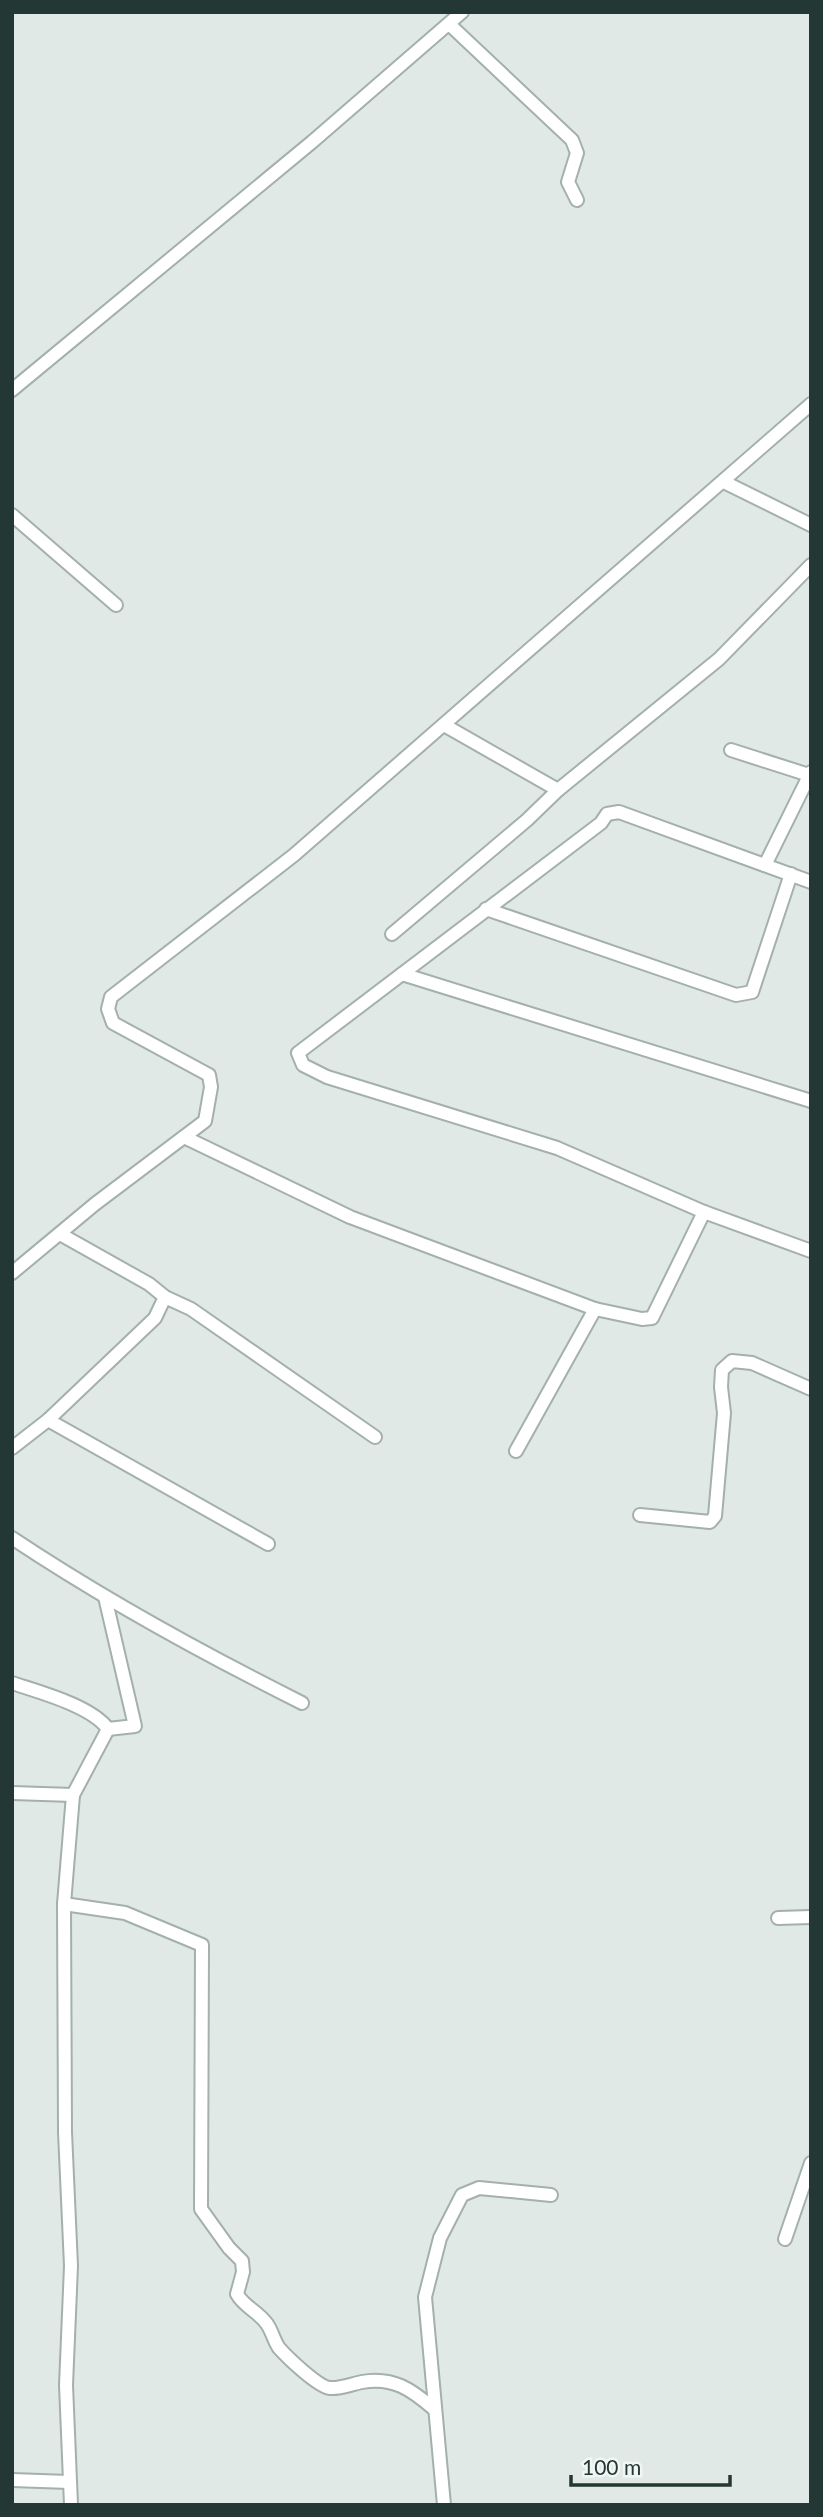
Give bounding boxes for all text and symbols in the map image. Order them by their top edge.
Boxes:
scale bar [571,2444,730,2488]
text: 100 m [582,2454,641,2479]

